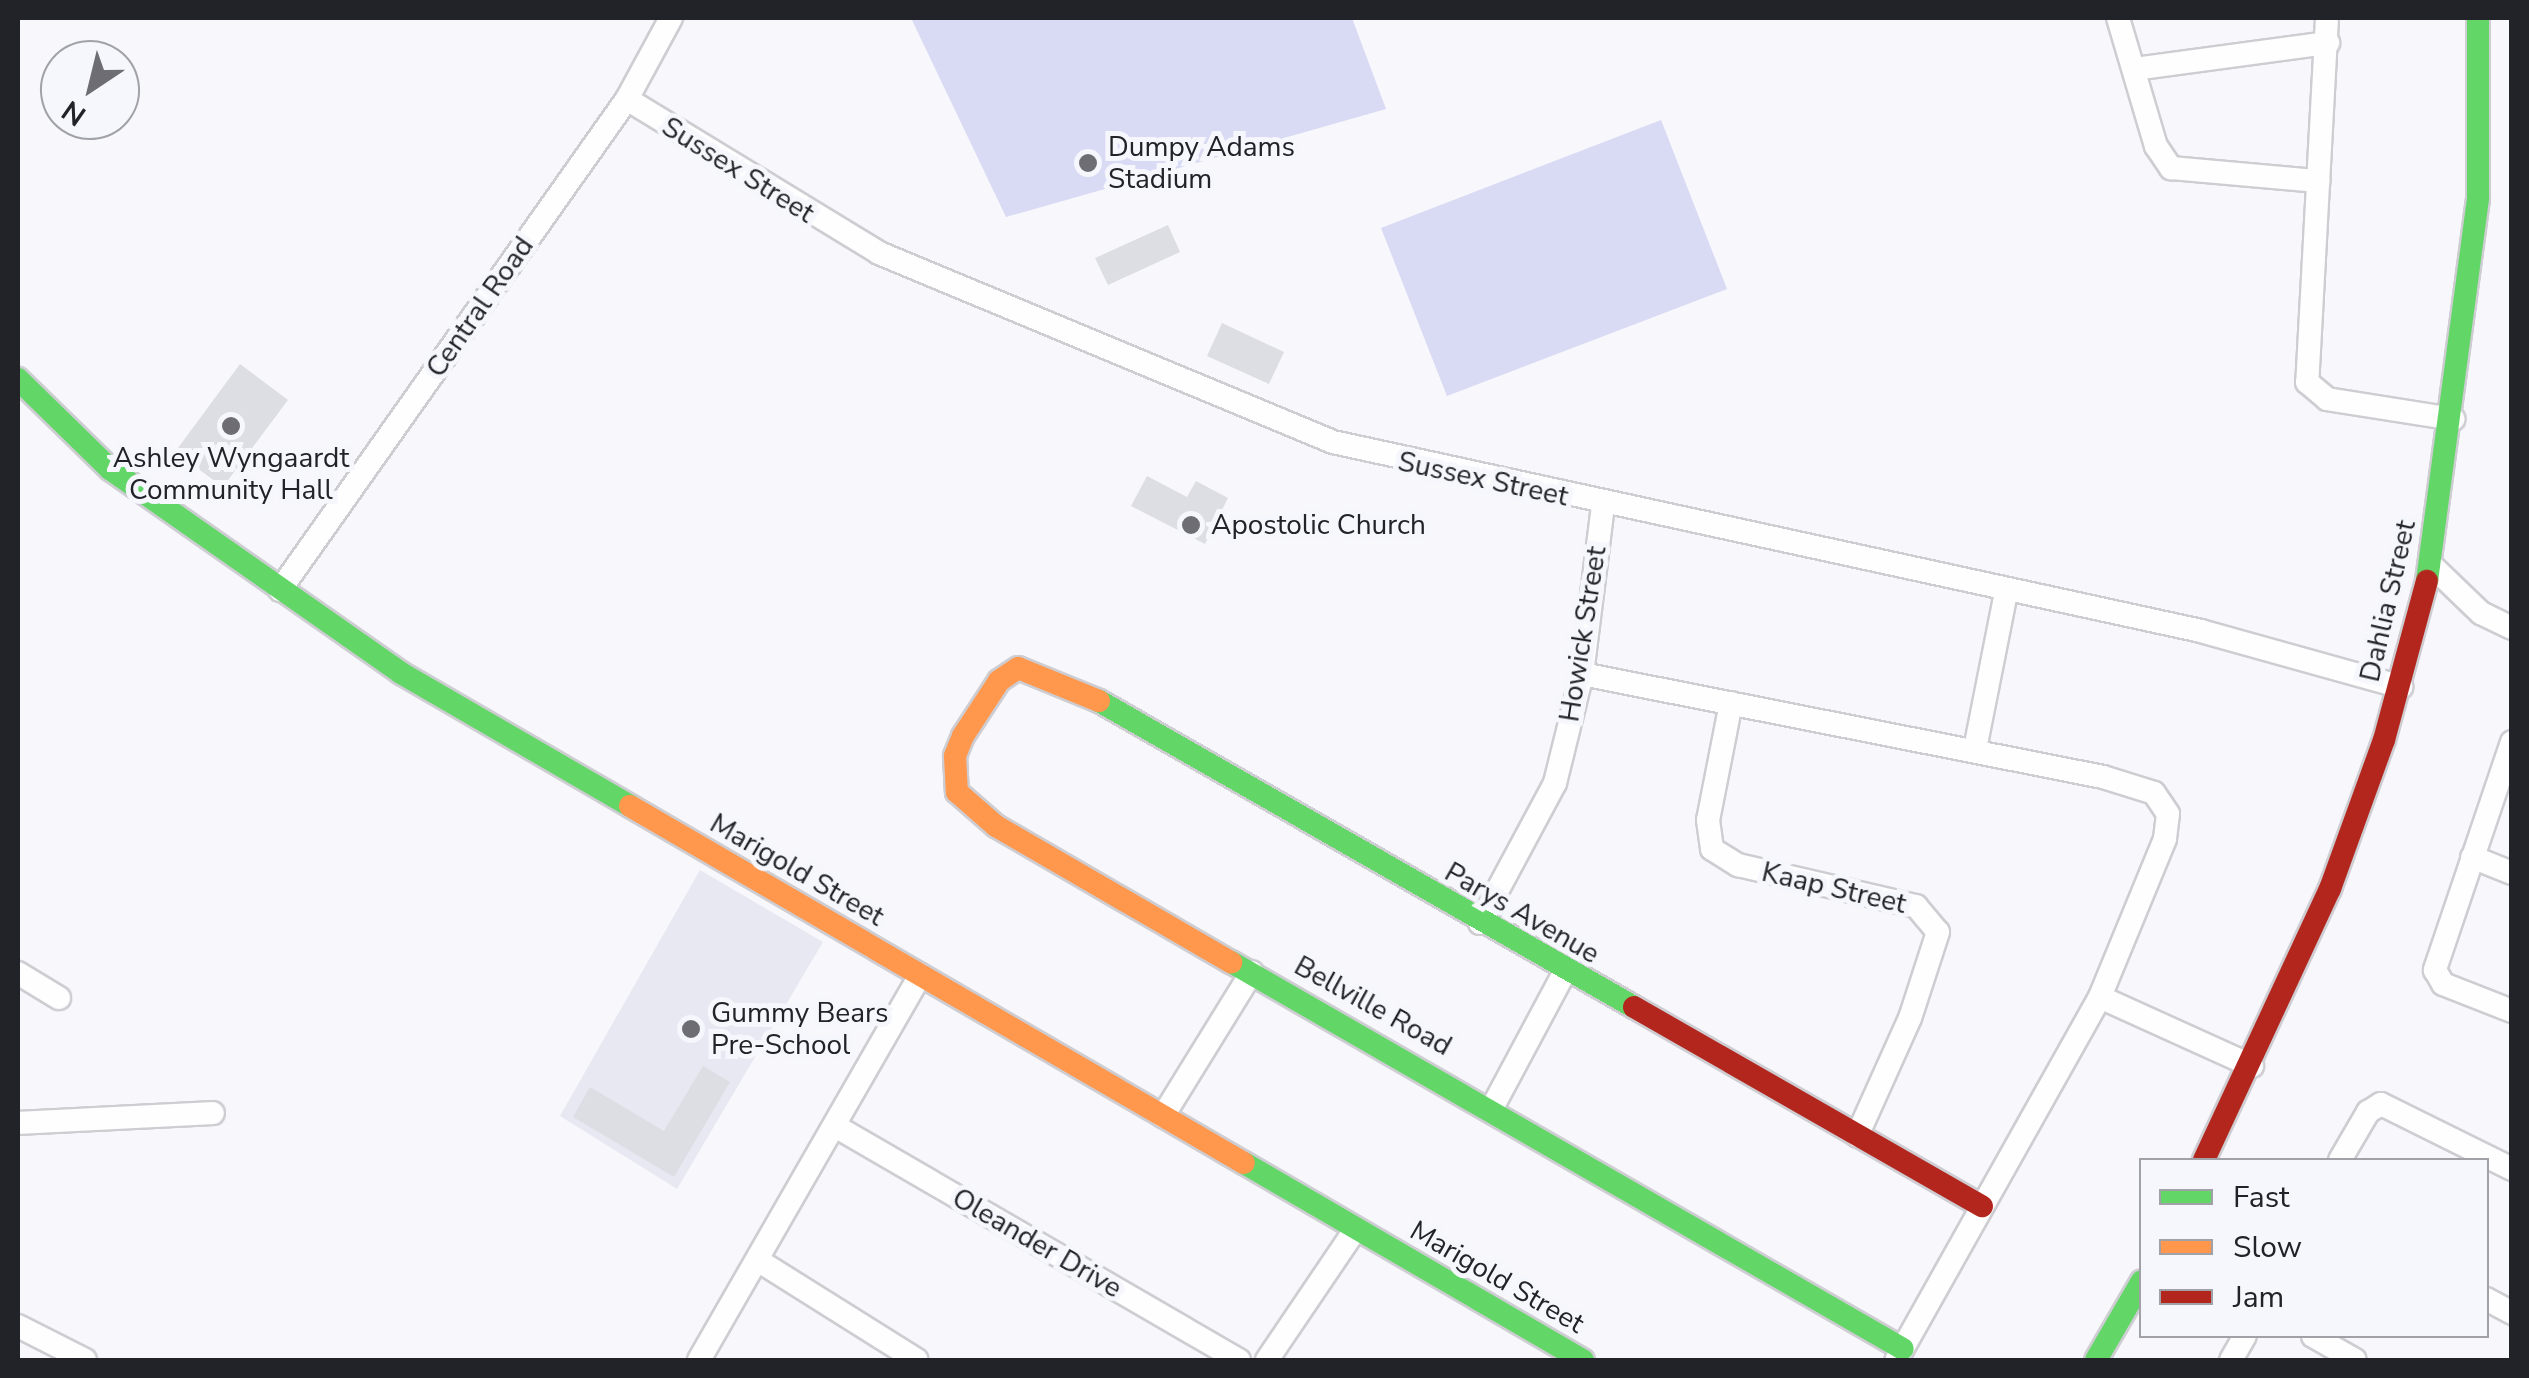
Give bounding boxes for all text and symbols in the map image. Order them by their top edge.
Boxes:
north arrow [40,40,140,140]
text: N [54,91,93,135]
street label: Sussex Street [656,110,820,230]
place label: Dumpy Adams Stadium [1108,130,1295,196]
marker: Dumpy Adams Stadium [1077,152,1099,174]
street label: Central Road [419,230,541,384]
marker: Ashley Wyngaardt Community Hall [220,415,242,437]
place label: Ashley Wyngaardt Community Hall [113,441,349,507]
street label: Sussex Street [1395,445,1571,513]
place label: Apostolic Church [1211,508,1426,542]
marker: Apostolic Church [1180,514,1202,536]
street label: Dahlia Street [2353,517,2423,685]
street label: Howick Street [1553,544,1613,724]
street label: Marigold Street [704,807,890,933]
street label: Parys Avenue [1439,855,1605,971]
street label: Kaap Street [1759,855,1909,921]
street label: Bellville Road [1288,949,1458,1063]
place label: Gummy Bears Pre-School [711,996,888,1062]
marker: Gummy Bears Pre-School [680,1018,702,1040]
legend [2139,1158,2489,1338]
text: Fast [2233,1177,2290,1218]
street label: Oleander Drive [946,1181,1128,1305]
street label: Marigold Street [1404,1214,1590,1340]
text: Slow [2233,1227,2302,1268]
text: Jam [2233,1277,2284,1318]

